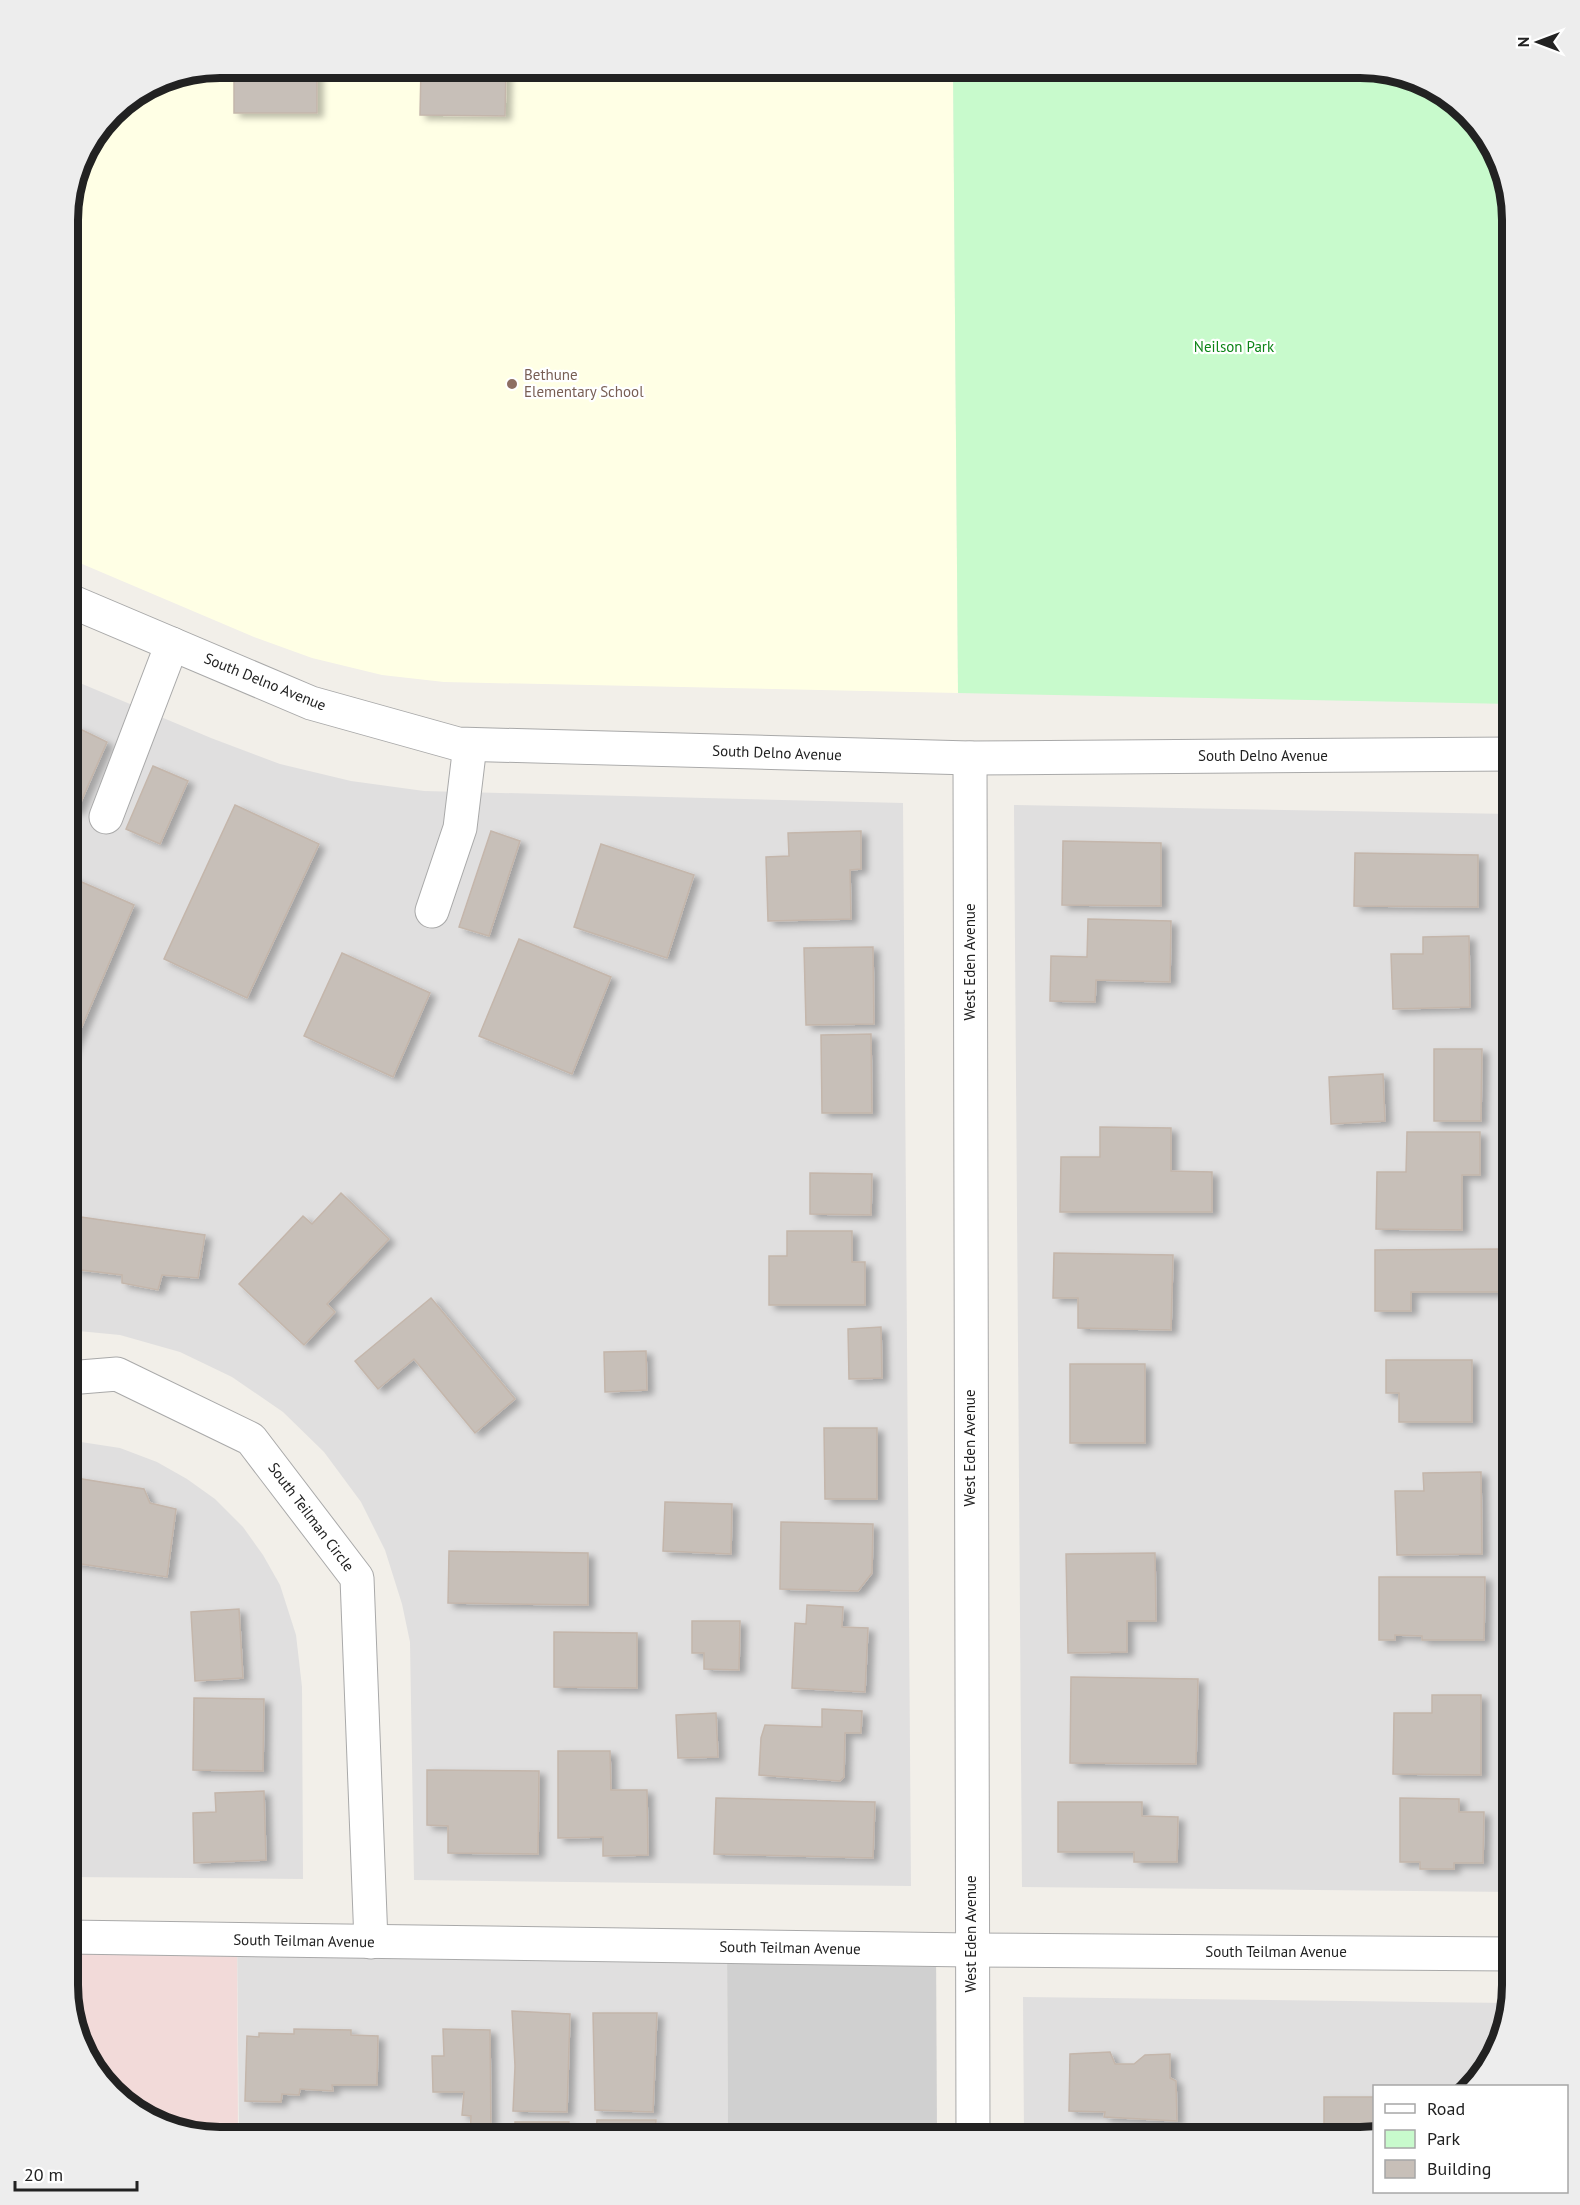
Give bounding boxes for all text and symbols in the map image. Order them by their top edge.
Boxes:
north arrow [1508,12,1568,72]
text: N [1513,37,1533,47]
park label: Neilson Park [1194,337,1275,356]
place label: Bethune Elementary School [524,365,644,401]
marker: Bethune Elementary School [505,377,519,391]
street label: South Delno Avenue [201,648,329,715]
street label: South Delno Avenue [712,741,842,764]
street label: South Delno Avenue [1198,746,1328,765]
street label: West Eden Avenue [960,903,979,1021]
street label: West Eden Avenue [960,1389,979,1507]
street label: South Teilman Circle [264,1458,359,1575]
street label: West Eden Avenue [961,1875,980,1993]
street label: South Teilman Avenue [233,1930,375,1951]
street label: South Teilman Avenue [719,1937,861,1958]
street label: South Teilman Avenue [1205,1942,1347,1961]
legend [1373,2085,1568,2193]
text: Road [1427,2097,1465,2120]
text: Park [1427,2127,1460,2150]
scale bar [15,2154,136,2192]
text: Building [1427,2157,1491,2180]
text: 20 m [24,2163,63,2186]

